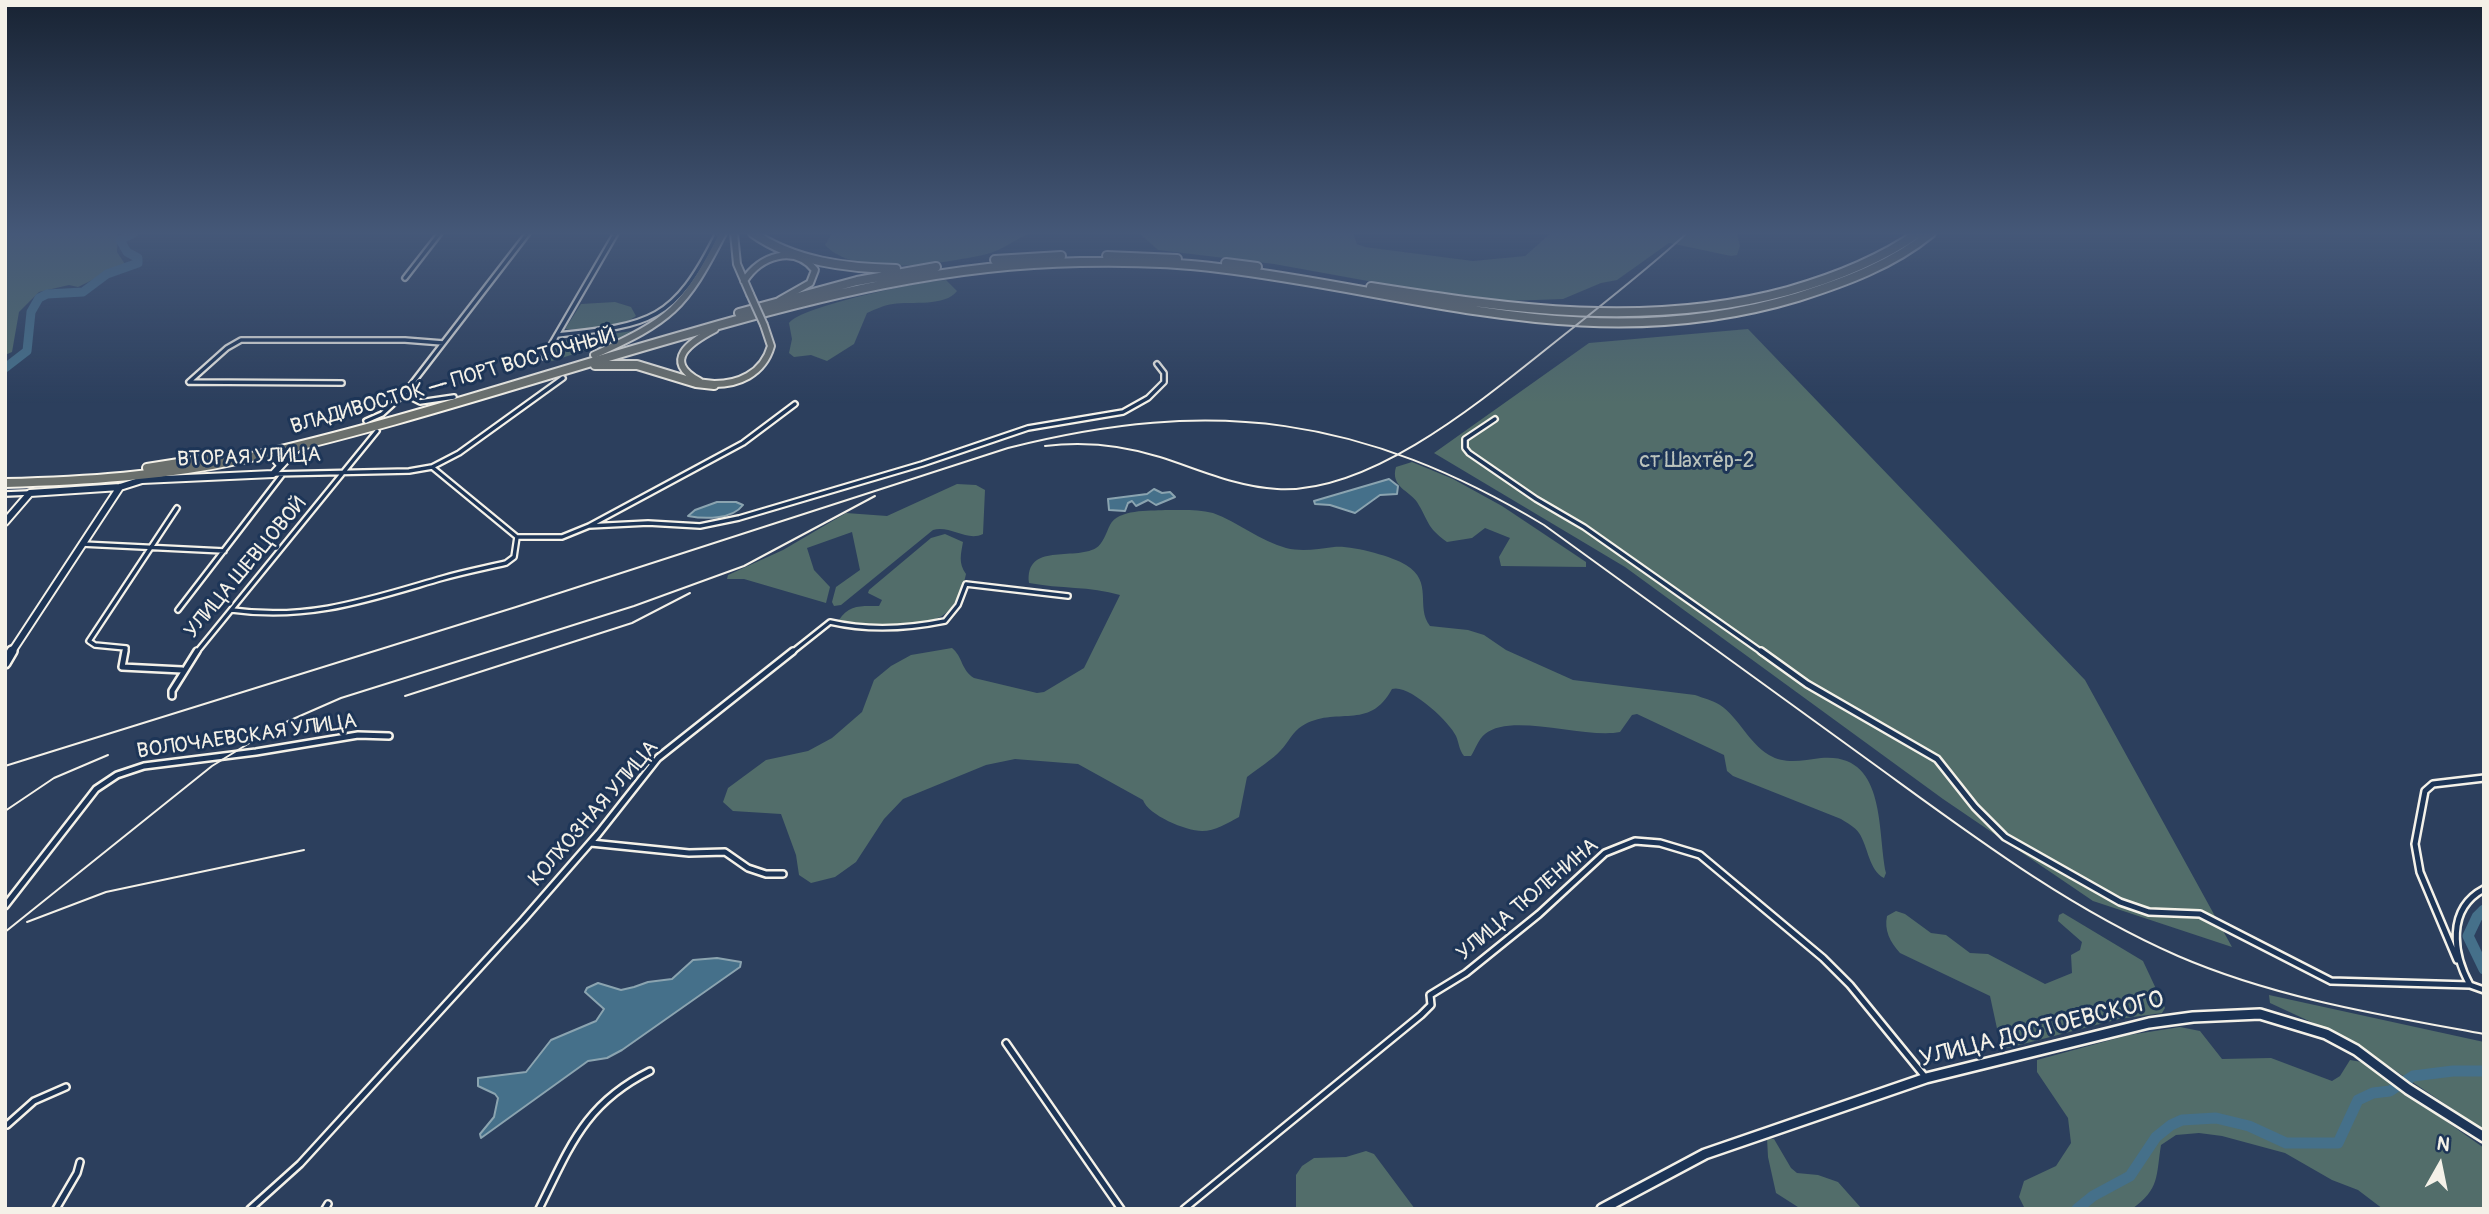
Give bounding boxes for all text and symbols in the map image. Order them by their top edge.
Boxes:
street label: ВЛАДИВОСТОК — ПОРТ ВОСТОЧНЫЙ [288,324,618,440]
street label: ВТОРАЯ УЛИЦА [177,443,321,473]
park label: ст Шахтёр-2 [1639,449,1755,475]
street label: УЛИЦА ШЕВЦОВОЙ [179,492,313,644]
street label: ВОЛОЧАЕВСКАЯ УЛИЦА [135,709,359,765]
street label: КОЛХОЗНАЯ УЛИЦА [524,736,664,892]
street label: УЛИЦА ТЮЛЕНИНА [1452,833,1604,967]
street label: УЛИЦА ДОСТОЕВСКОГО [1917,986,2167,1074]
north arrow [2405,1130,2475,1200]
text: N [2435,1131,2452,1157]

